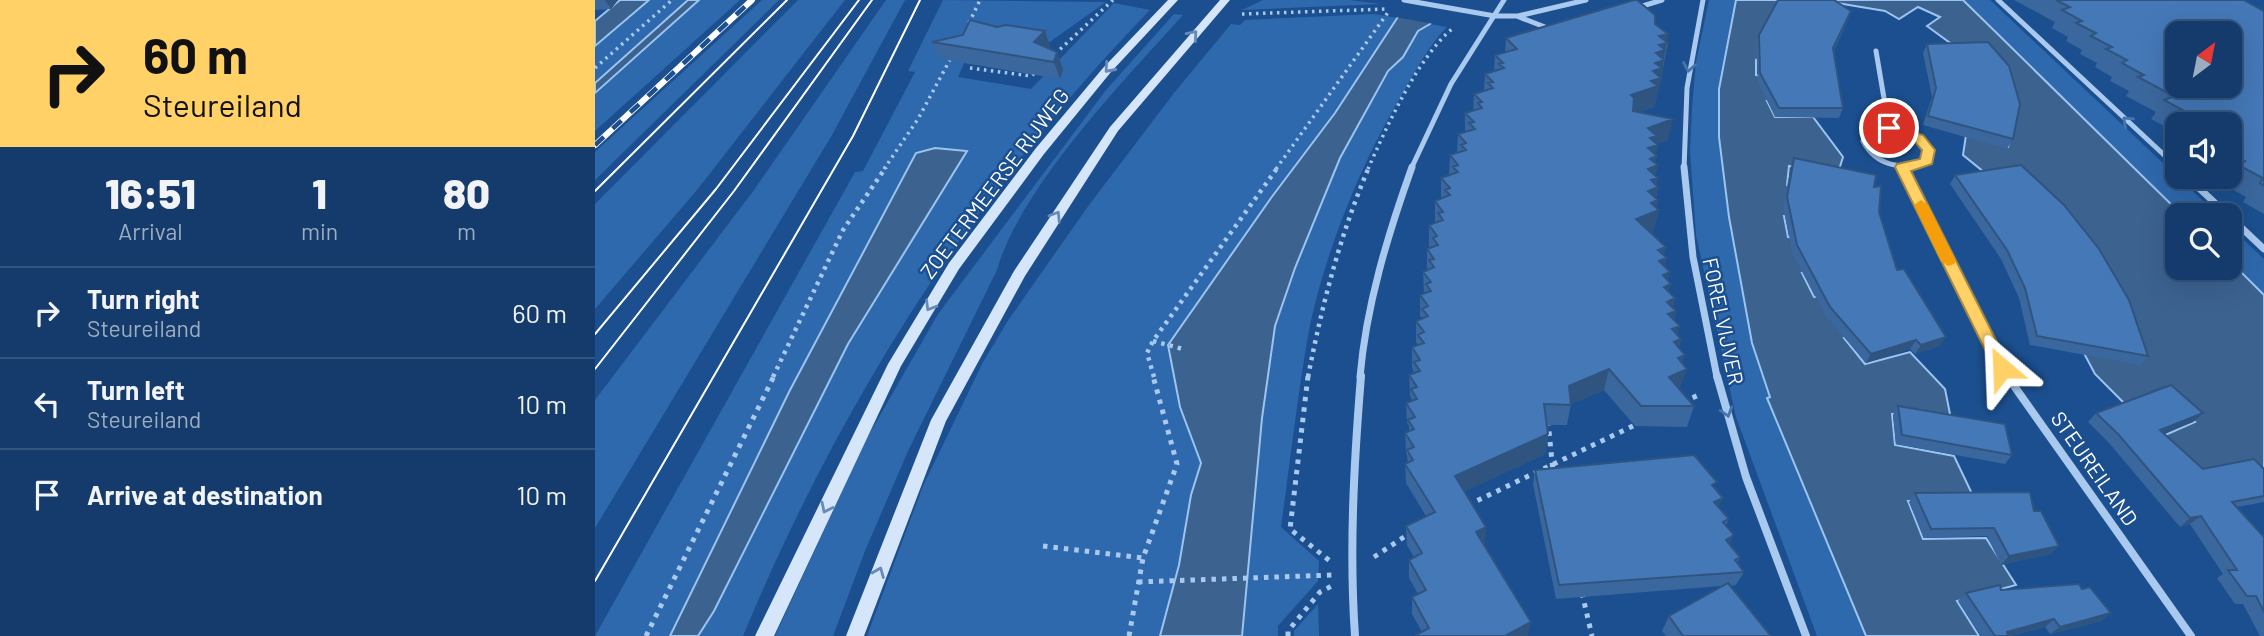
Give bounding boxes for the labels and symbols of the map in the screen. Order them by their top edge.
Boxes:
north arrow [2165,21,2242,98]
one-way arrow [1185,30,1197,43]
one-way arrow [1105,60,1117,73]
one-way arrow [1683,61,1698,73]
street label: ZOETERMEERSE RIJWEG [914,83,1074,283]
pin [1859,98,1919,158]
one-way arrow [2122,116,2135,129]
one-way arrow [1047,211,1060,224]
street label: FORELVIJVER [1698,255,1750,387]
one-way arrow [925,298,938,311]
position arrow [1965,331,2039,405]
one-way arrow [1718,406,1733,418]
street label: STEUREILAND [2046,406,2144,530]
one-way arrow [820,501,834,513]
one-way arrow [870,567,884,579]

